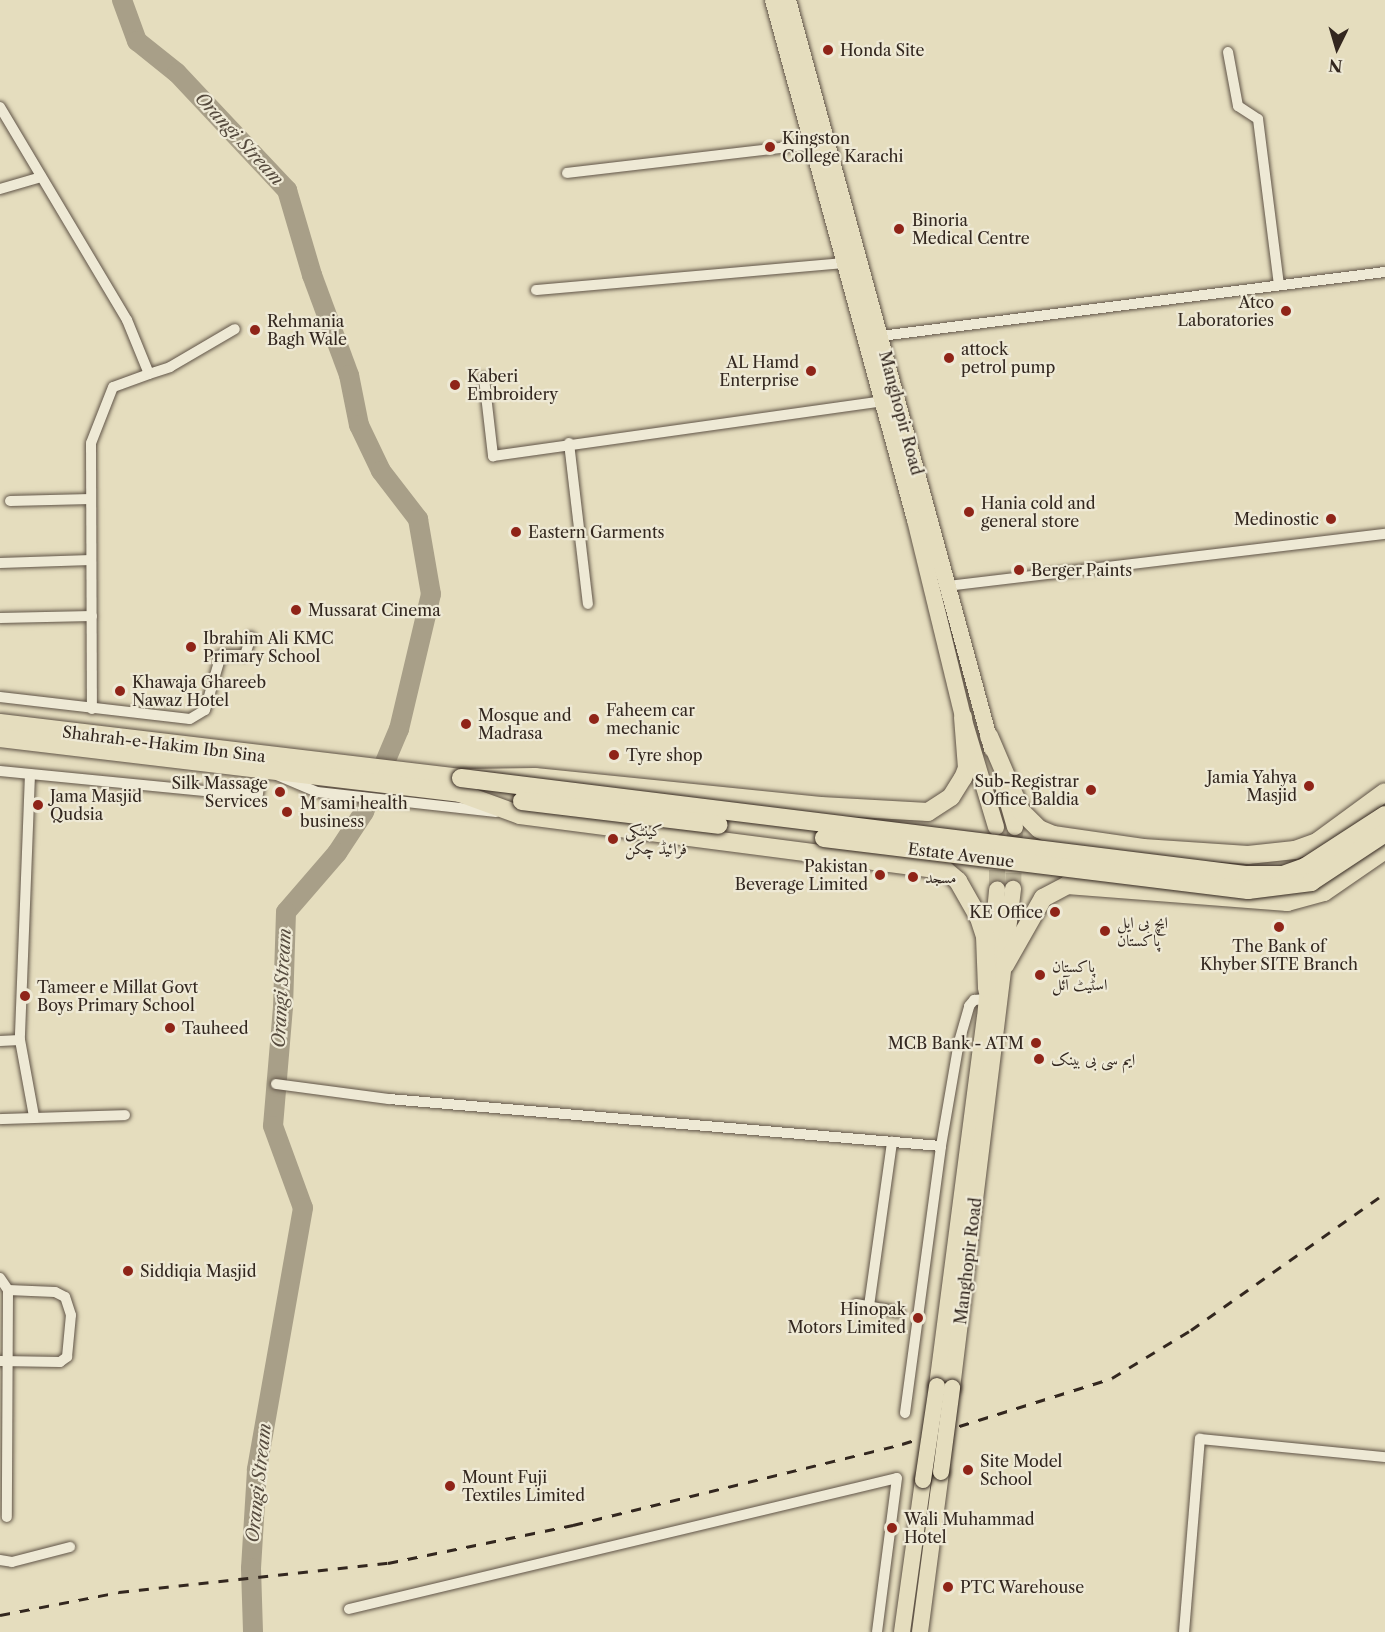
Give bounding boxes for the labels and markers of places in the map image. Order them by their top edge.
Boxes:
place label: Honda Site [840,40,925,60]
marker: Honda Site [821,43,835,57]
place label: Kingston College Karachi [782,128,903,166]
marker: Kingston College Karachi [763,140,777,154]
place label: Binoria Medical Centre [912,210,1030,248]
marker: Binoria Medical Centre [890,220,908,238]
place label: Atco Laboratories [1178,292,1274,330]
marker: Atco Laboratories [1279,304,1293,318]
place label: Rehmania Bagh Wale [267,311,348,349]
marker: Rehmania Bagh Wale [248,323,262,337]
place label: attock petrol pump [961,339,1055,377]
marker: attock petrol pump [942,351,956,365]
place label: AL Hamd Enterprise [719,352,799,390]
marker: AL Hamd Enterprise [804,364,818,378]
place label: Kaberi Embroidery [467,366,558,404]
marker: Kaberi Embroidery [448,378,462,392]
place label: Hania cold and general store [981,493,1096,531]
marker: Hania cold and general store [962,505,976,519]
place label: Medinostic [1234,509,1319,529]
marker: Medinostic [1324,512,1338,526]
place label: Eastern Garments [528,522,665,542]
marker: Eastern Garments [509,525,523,539]
place label: Berger Paints [1031,560,1132,580]
marker: Berger Paints [1012,563,1026,577]
place label: Mussarat Cinema [308,600,441,620]
marker: Mussarat Cinema [289,603,303,617]
place label: Ibrahim Ali KMC Primary School [203,628,334,666]
marker: Ibrahim Ali KMC Primary School [184,640,198,654]
place label: Khawaja Ghareeb Nawaz Hotel [132,672,266,710]
marker: Khawaja Ghareeb Nawaz Hotel [113,684,127,698]
place label: Faheem car mechanic [606,700,695,738]
place label: Mosque and Madrasa [478,705,571,743]
marker: Faheem car mechanic [587,712,601,726]
marker: Mosque and Madrasa [459,717,473,731]
place label: Tyre shop [626,745,703,765]
marker: Tyre shop [607,748,621,762]
place label: Jamia Yahya Masjid [1206,767,1297,805]
place label: Sub-Registrar Office Baldia [974,771,1079,809]
place label: Silk Massage Services [171,773,268,811]
marker: Jamia Yahya Masjid [1302,779,1316,793]
marker: Sub-Registrar Office Baldia [1084,783,1098,797]
marker: Silk Massage Services [273,785,287,799]
place label: Jama Masjid Qudsia [50,786,142,824]
place label: M sami health business [300,793,408,831]
marker: Jama Masjid Qudsia [31,798,45,812]
marker: M sami health business [278,803,296,821]
place label: کینٹکی فرائیڈ چکن [625,820,687,858]
marker: کینٹکی فرائیڈ چکن [606,832,620,846]
place label: Pakistan Beverage Limited [735,856,868,894]
place label: مسجد [925,867,956,887]
marker: Pakistan Beverage Limited [873,868,887,882]
marker: مسجد [906,870,920,884]
place label: KE Office [969,902,1043,922]
marker: KE Office [1048,905,1062,919]
place label: ایچ بی ایل پاکستان [1117,912,1168,950]
marker: The Bank of Khyber SITE Branch [1272,920,1286,934]
marker: ایچ بی ایل پاکستان [1098,924,1112,938]
place label: The Bank of Khyber SITE Branch [1200,936,1358,974]
place label: پاکستان اسٹیٹ آئل [1052,956,1108,994]
marker: پاکستان اسٹیٹ آئل [1033,968,1047,982]
place label: Tameer e Millat Govt Boys Primary School [37,977,198,1015]
marker: Tameer e Millat Govt Boys Primary School [18,989,32,1003]
place label: Tauheed [182,1018,248,1038]
marker: Tauheed [163,1021,177,1035]
place label: MCB Bank - ATM [887,1033,1024,1053]
marker: MCB Bank - ATM [1029,1036,1043,1050]
place label: ایم سی بی بینک [1051,1049,1135,1069]
marker: ایم سی بی بینک [1032,1052,1046,1066]
place label: Siddiqia Masjid [140,1261,257,1281]
marker: Siddiqia Masjid [121,1264,135,1278]
place label: Hinopak Motors Limited [788,1299,906,1337]
marker: Hinopak Motors Limited [911,1311,925,1325]
place label: Site Model School [980,1451,1062,1489]
marker: Site Model School [961,1463,975,1477]
place label: Mount Fuji Textiles Limited [462,1467,585,1505]
marker: Mount Fuji Textiles Limited [443,1479,457,1493]
place label: Wali Muhammad Hotel [904,1509,1035,1547]
marker: Wali Muhammad Hotel [885,1521,899,1535]
place label: PTC Warehouse [960,1577,1085,1597]
marker: PTC Warehouse [941,1580,955,1594]

